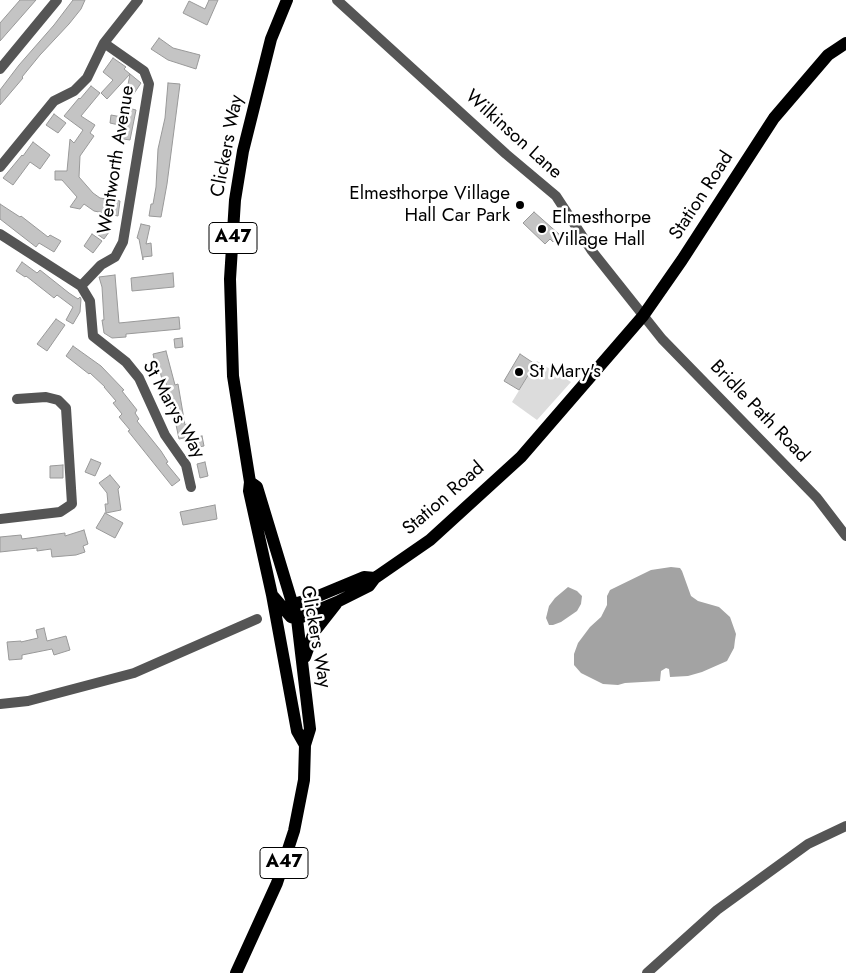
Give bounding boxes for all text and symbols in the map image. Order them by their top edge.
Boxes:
street label: Wentworth Avenue [94,84,140,236]
street label: Wilkinson Lane [460,86,566,184]
street label: Clickers Way [207,93,249,199]
street label: Station Road [665,148,739,244]
place label: Elmesthorpe Village Hall Car Park [349,183,510,227]
marker: Elmesthorpe Village Hall Car Park [514,199,526,211]
place label: Elmesthorpe Village Hall [552,207,651,251]
road number: A47 [209,222,257,254]
marker: Elmesthorpe Village Hall [536,223,548,235]
street label: Bridle Path Road [705,356,813,468]
street label: St Marys Way [137,357,209,463]
place label: St Mary's [529,361,601,383]
marker: St Mary's [513,366,525,378]
street label: Station Road [399,457,489,541]
street label: Clickers Way [295,584,335,690]
road number: A47 [260,848,308,878]

